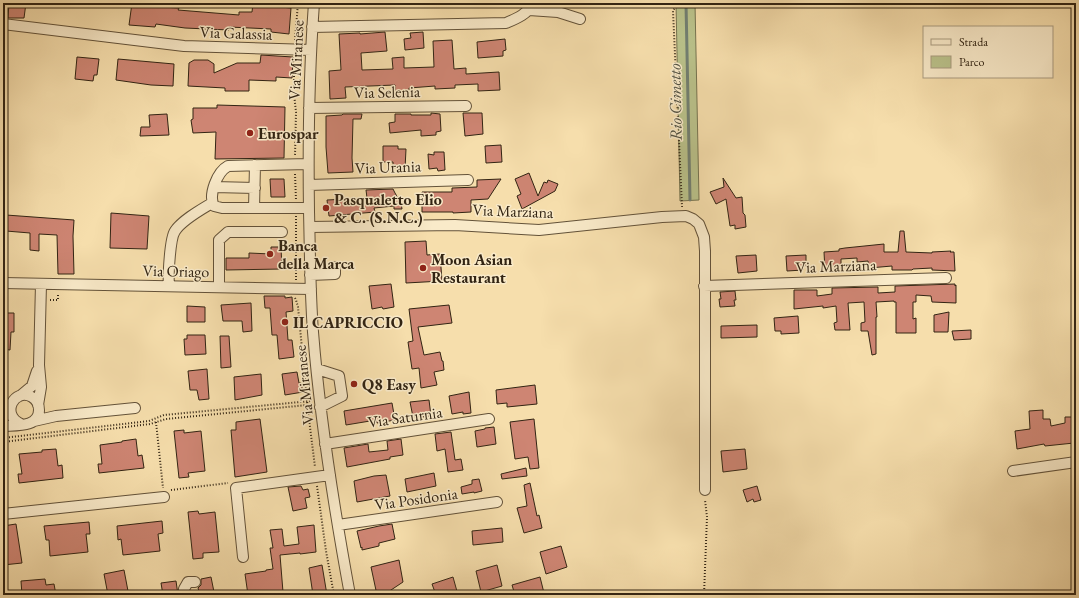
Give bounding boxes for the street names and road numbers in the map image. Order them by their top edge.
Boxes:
street label: Via Miranese [283,19,309,101]
street label: Via Galassia [199,21,273,45]
street label: Via Selenia [354,81,421,103]
street label: Via Urania [355,155,422,179]
street label: Via Marziana [472,199,554,223]
street label: Via Marziana [795,254,877,278]
street label: Via Oriago [142,260,210,282]
street label: Via Miranese [289,344,319,426]
street label: Via Saturnia [366,401,444,433]
street label: Via Posidonia [373,483,460,515]

